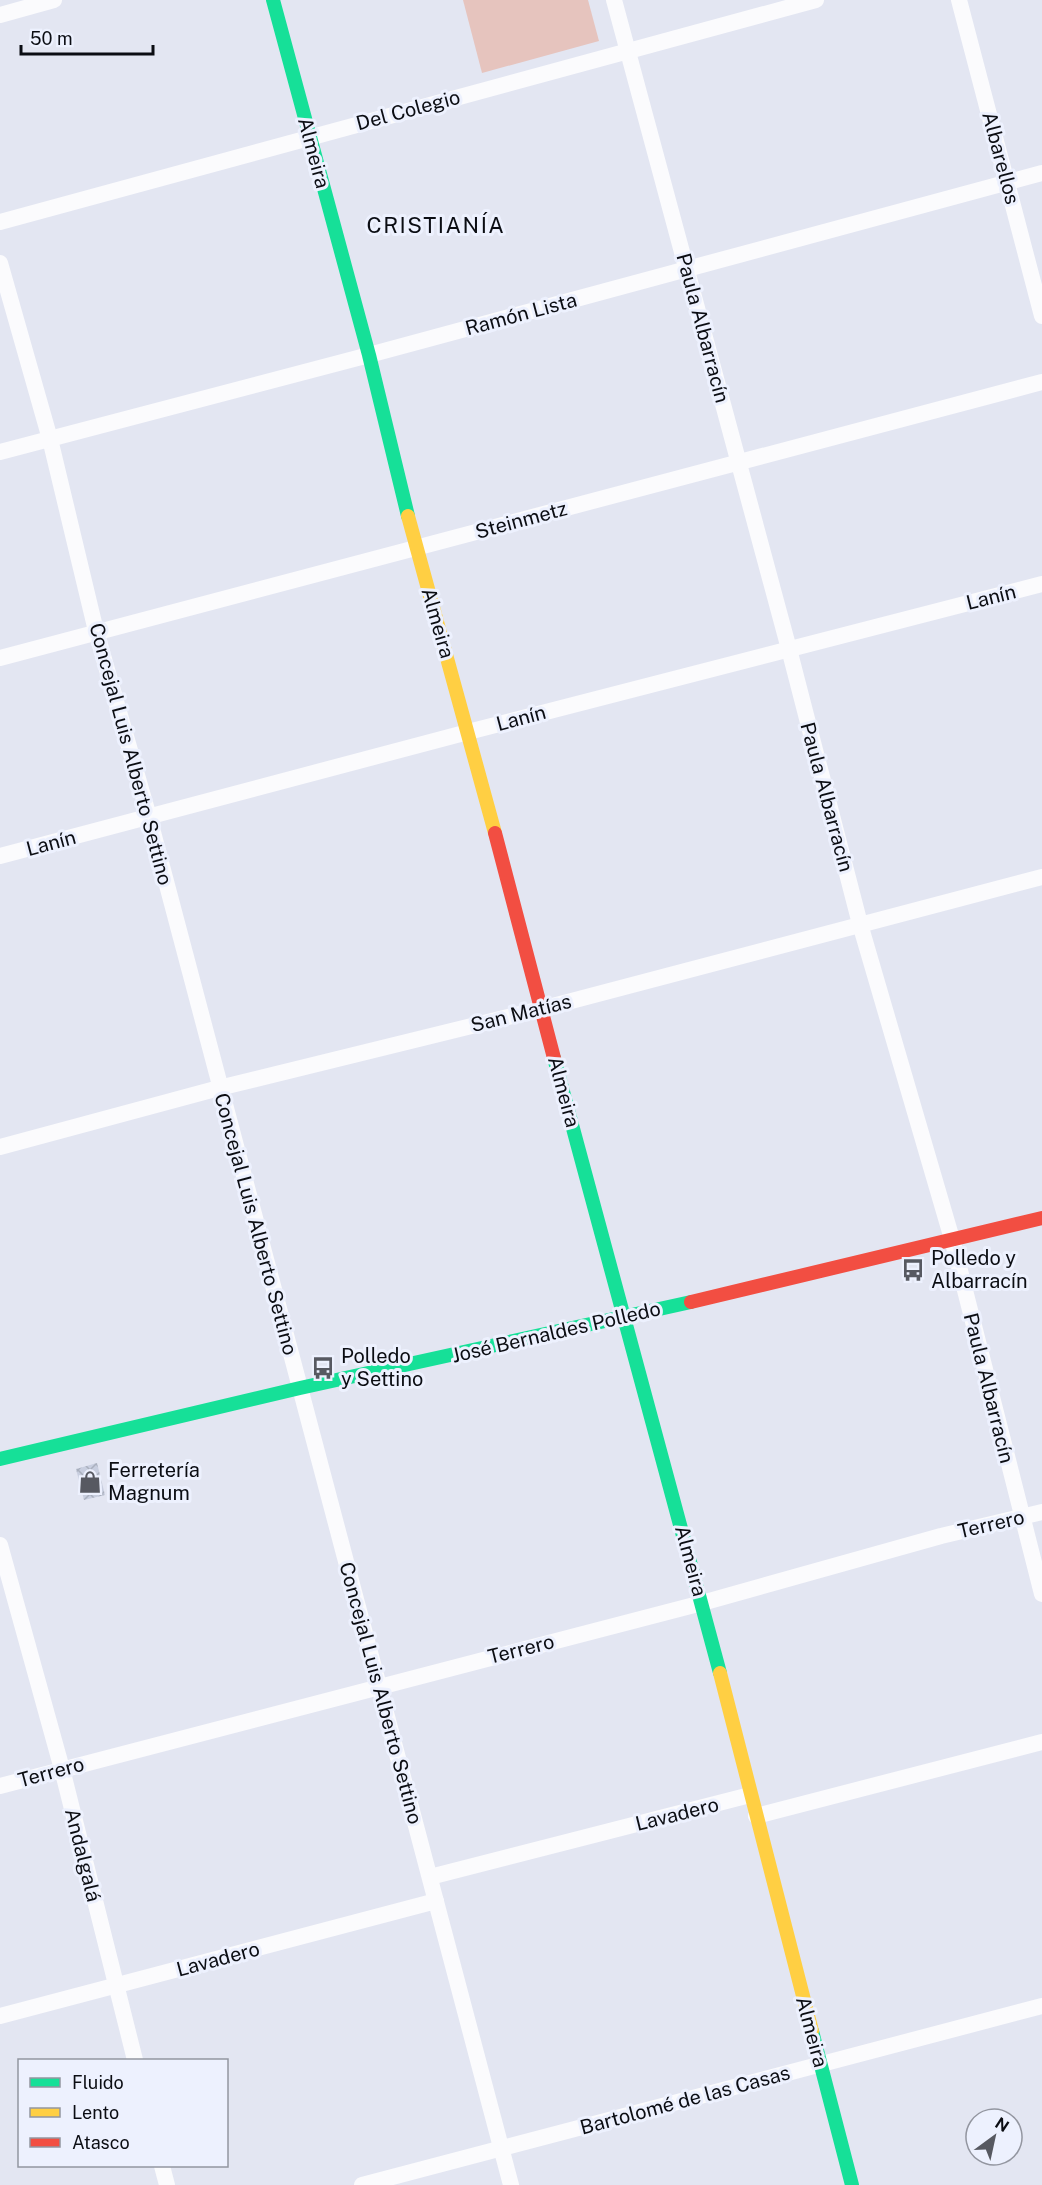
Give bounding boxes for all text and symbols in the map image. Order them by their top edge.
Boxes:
scale bar [21,18,153,56]
text: 50 m [30,28,73,49]
street label: Del Colegio [353,85,463,135]
street label: Albarellos [977,109,1025,207]
street label: Almeira [293,115,335,191]
district label: CRISTIANÍA [367,212,505,238]
street label: Paula Albarracín [672,251,734,405]
street label: Ramón Lista [463,288,579,340]
street label: Steinmetz [472,496,570,544]
street label: Lanín [964,579,1018,615]
street label: Almeira [416,585,460,661]
street label: Concejal Luis Alberto Settino [84,620,178,888]
street label: Lanín [494,700,548,736]
street label: Paula Albarracín [796,720,858,874]
street label: Lanín [24,825,78,861]
street label: San Matías [468,989,574,1037]
street label: Almeira [543,1054,585,1130]
street label: Concejal Luis Alberto Settino [209,1090,303,1358]
place label: Polledo y Albarracín [931,1246,1028,1293]
bus stop icon: Polledo y Albarracín [900,1257,926,1283]
street label: José Bernaldes Polledo [449,1296,663,1368]
street label: Paula Albarracín [959,1310,1019,1466]
place label: Polledo y Settino [341,1344,423,1391]
bus stop icon: Polledo y Settino [310,1355,336,1381]
place label: Ferretería Magnum [108,1458,200,1505]
shop icon: Ferretería Magnum [77,1469,103,1495]
street label: Terrero [955,1505,1027,1543]
street label: Almeira [670,1523,712,1599]
street label: Concejal Luis Alberto Settino [334,1559,428,1827]
street label: Terrero [485,1629,557,1669]
street label: Terrero [15,1752,87,1792]
street label: Lavadero [633,1792,721,1836]
street label: Andalgalá [60,1806,106,1904]
street label: Lavadero [174,1936,262,1982]
street label: Almeira [791,1994,833,2070]
legend [18,2059,228,2167]
street label: Bartolomé de las Casas [577,2060,793,2140]
text: Fluido [72,2072,124,2093]
text: Lento [72,2102,119,2123]
north arrow [964,2107,1024,2167]
text: N [991,2113,1012,2136]
text: Atasco [72,2132,130,2153]

